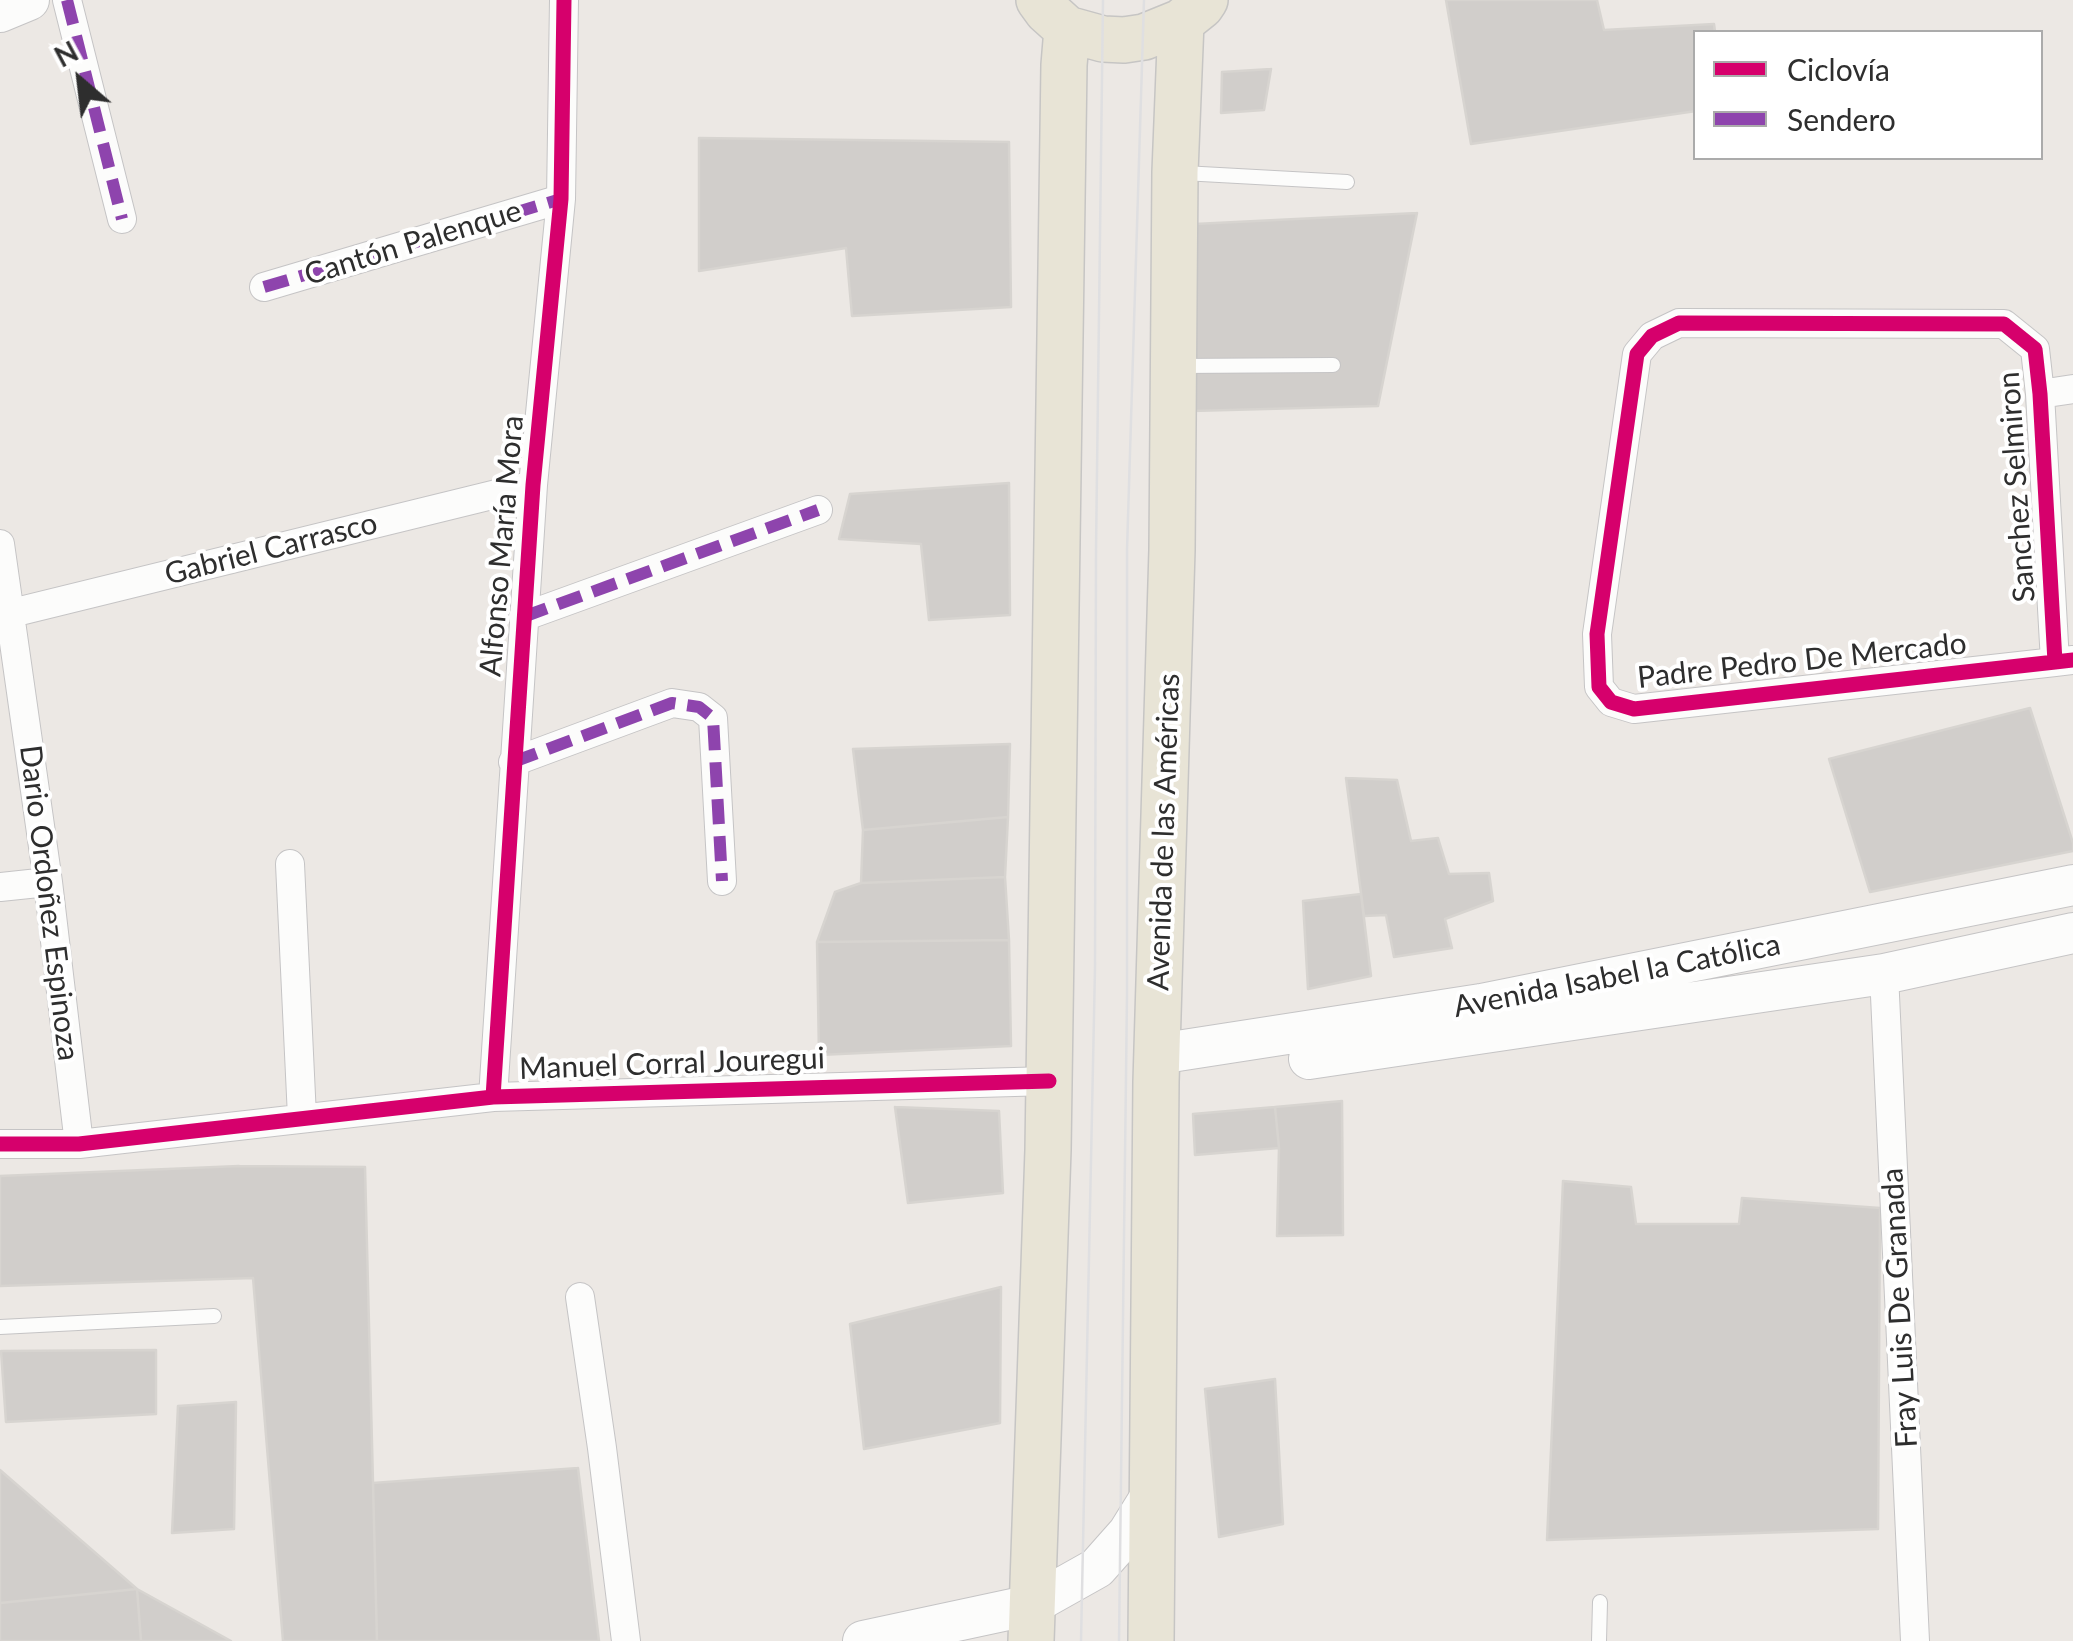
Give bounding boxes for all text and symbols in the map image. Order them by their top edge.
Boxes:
north arrow [30,30,130,130]
legend [1693,30,2043,160]
text: N [48,33,83,74]
text: Ciclovía [1787,51,1890,87]
text: Sendero [1787,101,1896,137]
street label: Cantón Palenque [300,193,526,293]
street label: Sanchez Selmiron [1991,371,2043,603]
street label: Alfonso María Mora [473,414,531,678]
street label: Gabriel Carrasco [161,505,381,593]
street label: Padre Pedro De Mercado [1636,626,1968,696]
street label: Avenida de las Américas [1140,673,1188,991]
street label: Dario Ordoñez Espinoza [12,743,86,1063]
street label: Avenida Isabel la Católica [1451,927,1783,1025]
street label: Manuel Corral Jouregui [518,1041,826,1087]
street label: Fray Luis De Granada [1875,1167,1925,1449]

